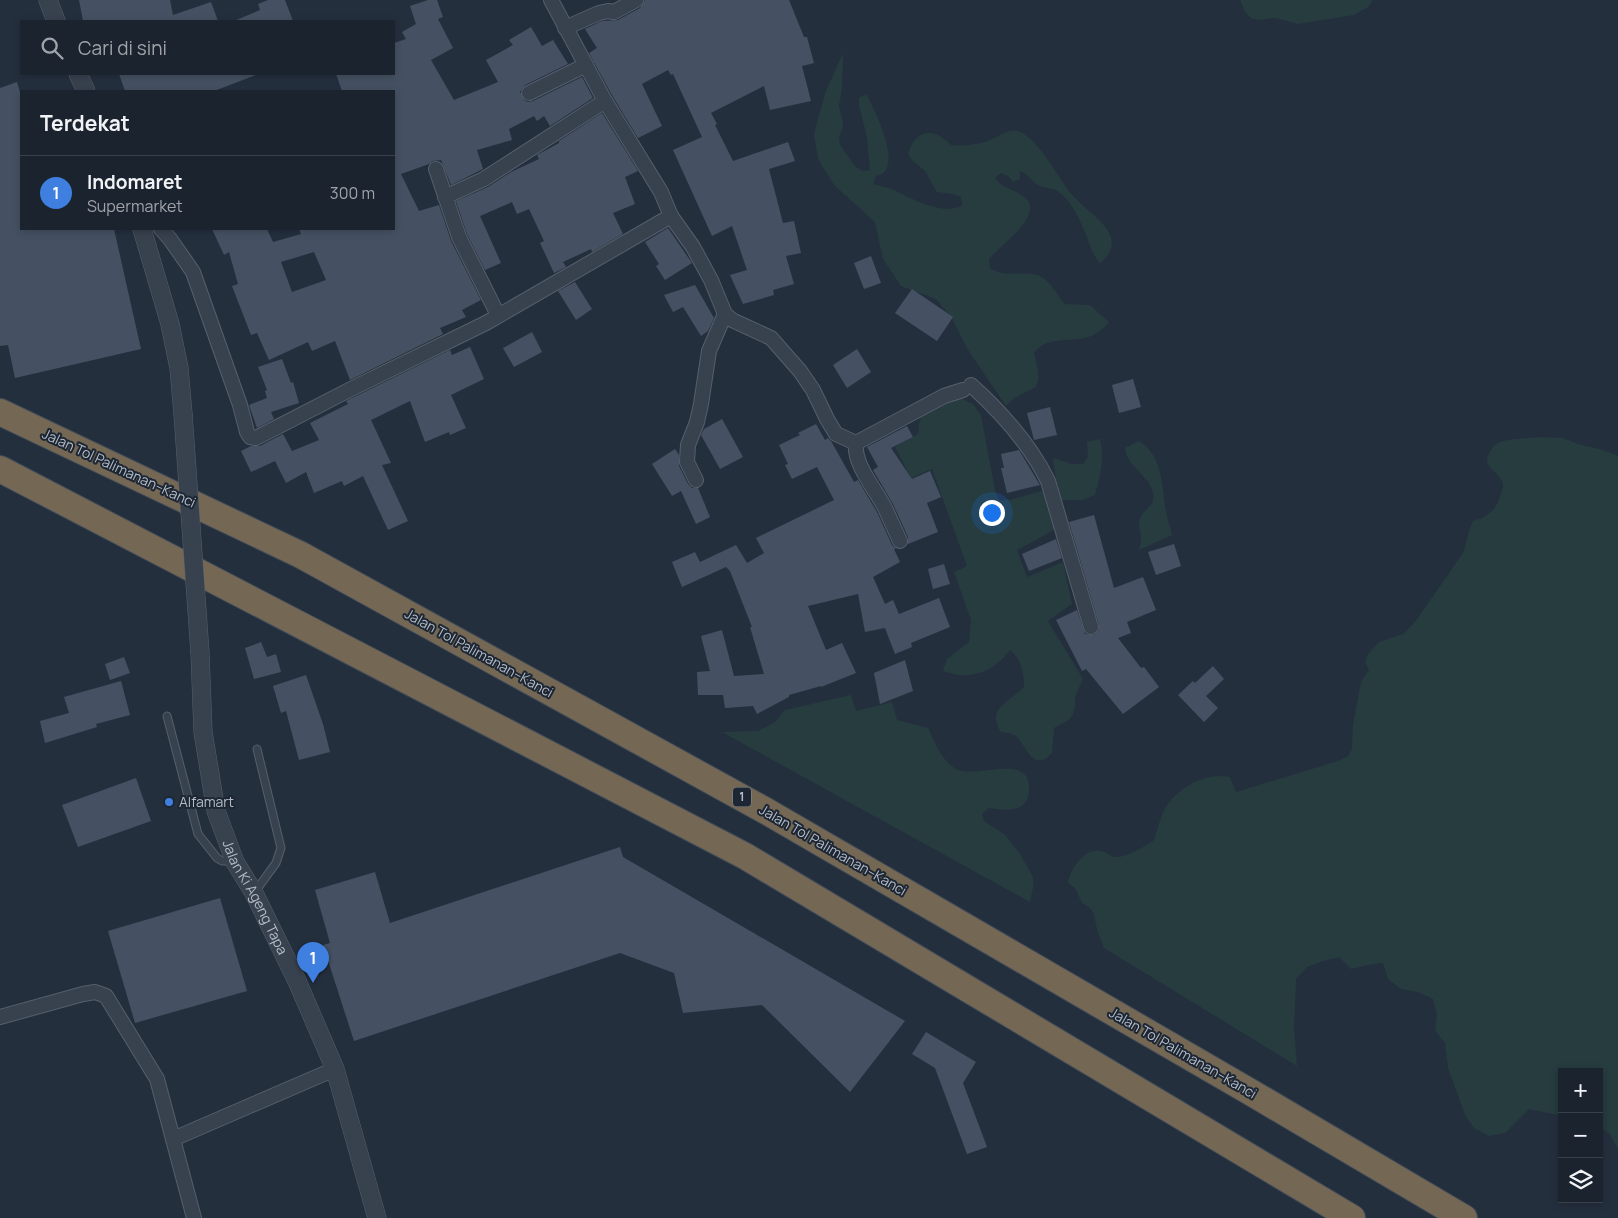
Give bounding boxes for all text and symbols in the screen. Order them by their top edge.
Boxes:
search box [20,20,395,75]
icon: search [38,34,66,62]
text: Cari di sini [78,35,167,61]
text: Terdekat [40,109,130,137]
text: Indomaret [87,169,183,195]
text: 1 [52,182,60,204]
text: 300 m [330,182,375,204]
text: Supermarket [87,195,183,217]
street label: Jalan Tol Palimanan–Kanci [39,424,199,511]
your location [979,500,1005,526]
street label: Jalan Tol Palimanan–Kanci [402,604,557,701]
road number: 1 [733,788,751,806]
place label: Alfamart [179,792,234,811]
marker: Alfamart [163,796,175,808]
street label: Jalan Tol Palimanan–Kanci [756,800,910,900]
street label: Jalan Ki Ageng Tapa [219,837,293,958]
pin: 1 [297,942,329,983]
street label: Jalan Tol Palimanan–Kanci [1106,1003,1260,1103]
map controls [1558,1068,1603,1203]
button: + [1558,1068,1603,1113]
button: − [1558,1113,1603,1158]
button: layers [1558,1158,1603,1203]

